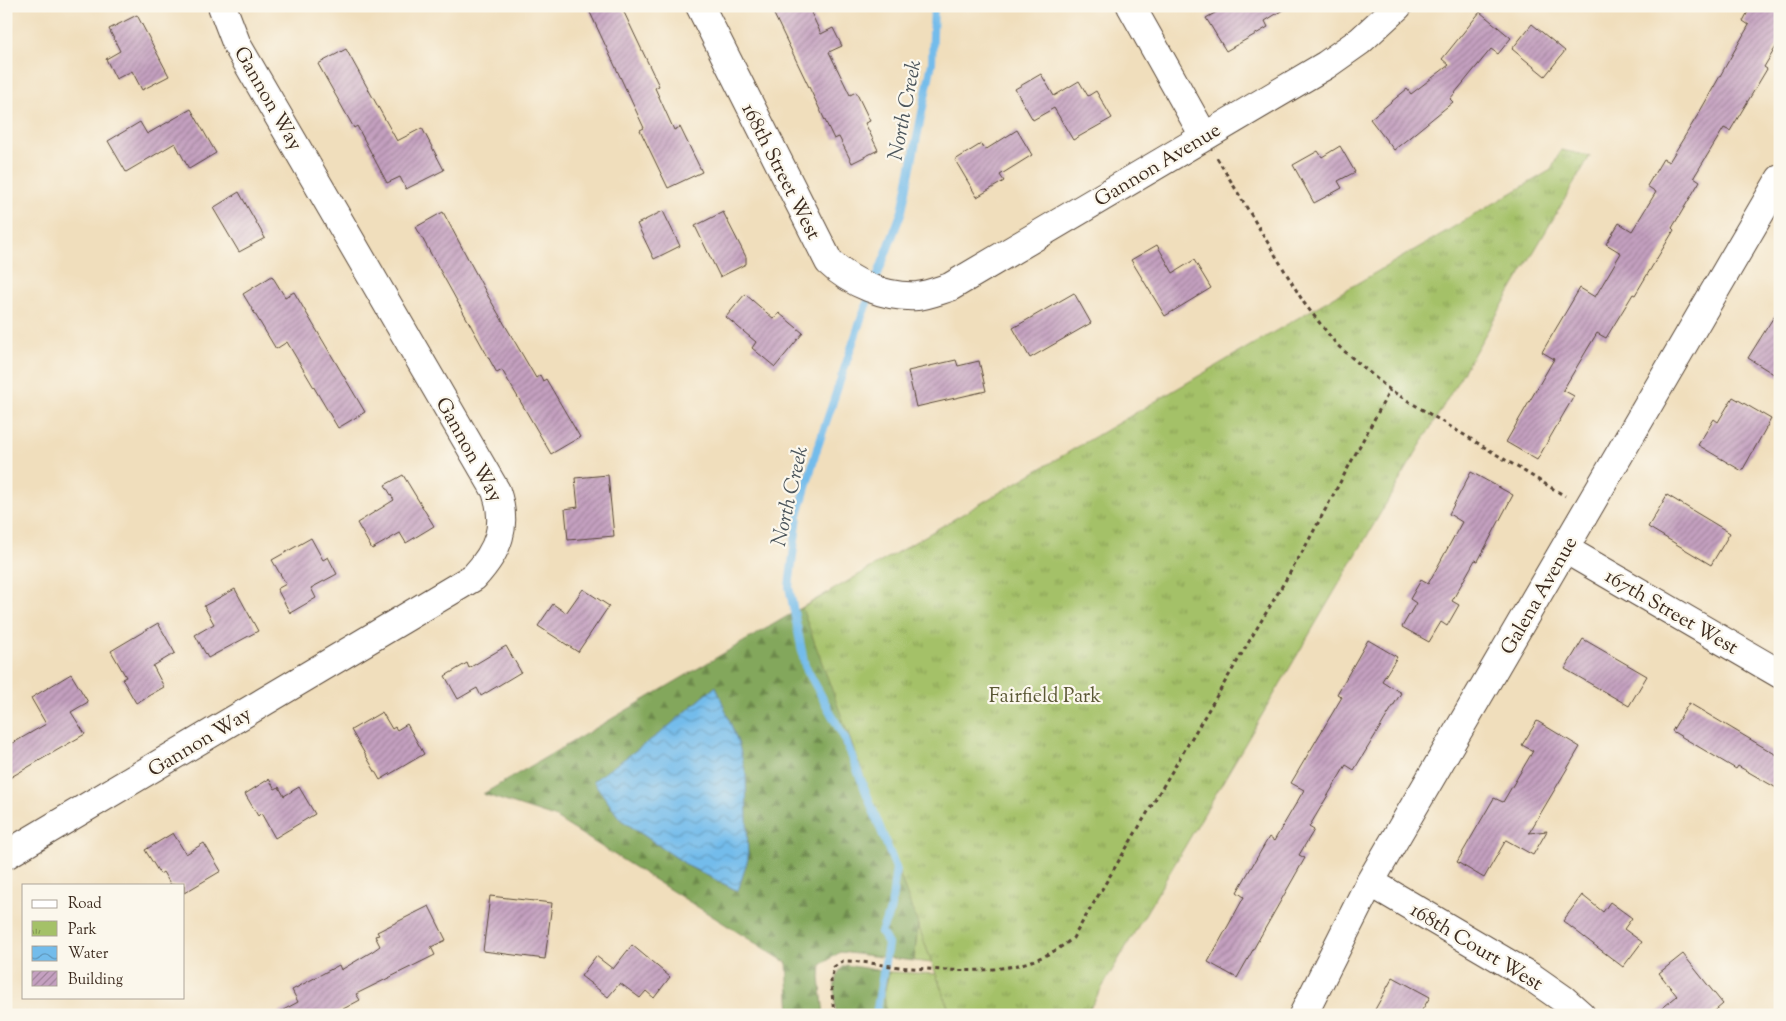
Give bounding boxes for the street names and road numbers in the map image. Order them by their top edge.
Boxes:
street label: Gannon Way [225,42,308,157]
street label: 168th Street West [733,99,827,246]
street label: Gannon Avenue [1090,117,1227,215]
street label: Gannon Way [427,392,509,508]
street label: Galena Avenue [1495,532,1586,661]
street label: 167th Street West [1599,563,1743,663]
street label: Gannon Way [143,701,257,785]
street label: 168th Court West [1404,897,1548,999]

